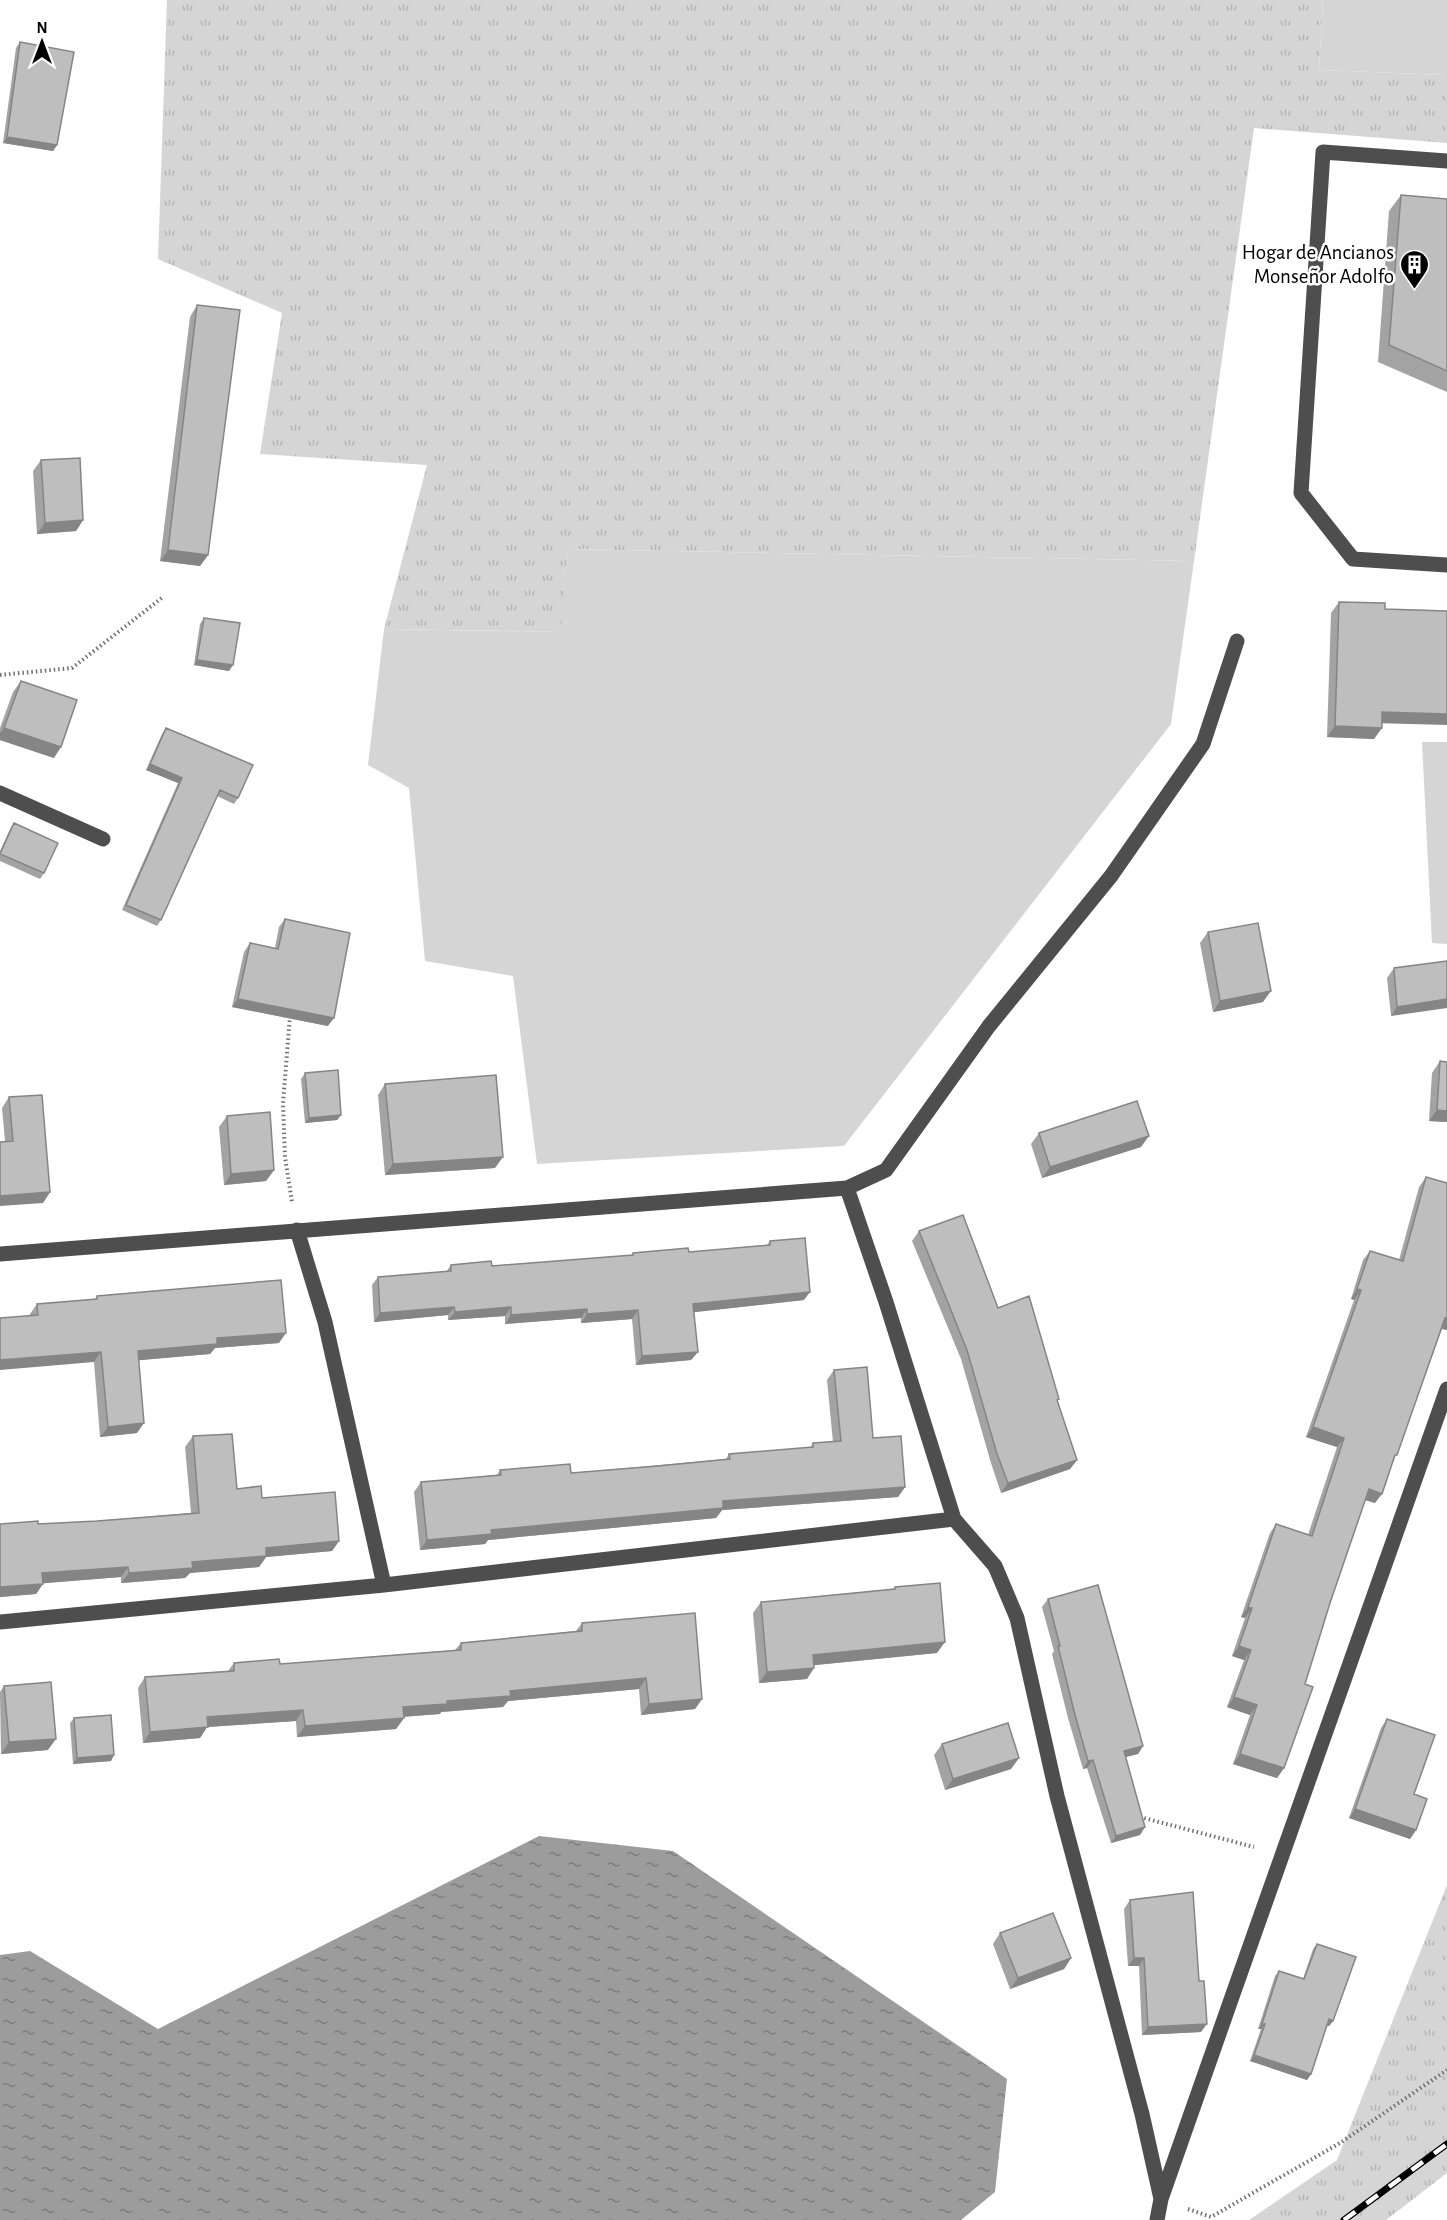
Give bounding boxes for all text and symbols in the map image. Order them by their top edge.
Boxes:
north arrow [12,12,72,72]
text: N [36,20,48,36]
place label: Hogar de Ancianos Monseñor Adolfo [1242,242,1394,287]
building icon: Hogar de Ancianos Monseñor Adolfo [1399,248,1431,290]

